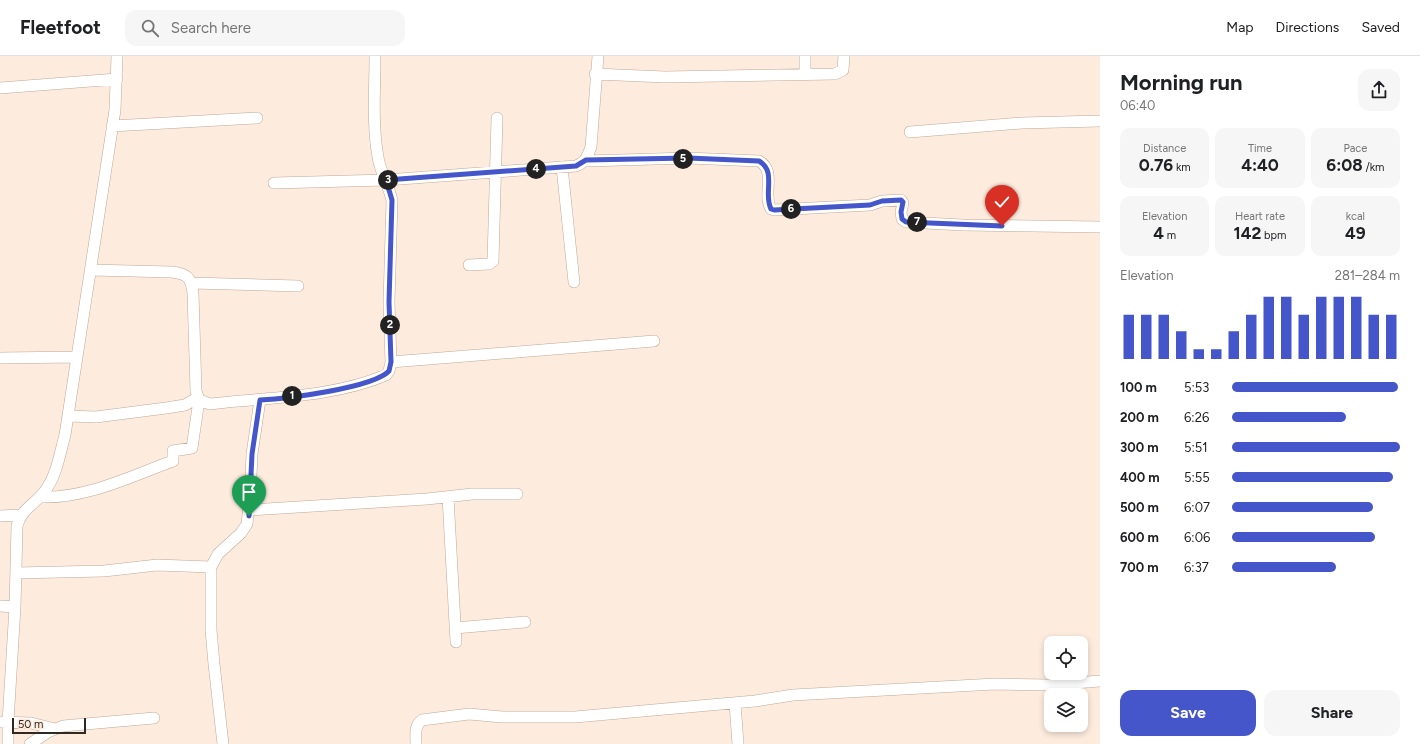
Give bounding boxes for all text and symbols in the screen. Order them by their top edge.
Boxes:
search box [125,10,405,46]
text: Fleetfoot [20,16,101,39]
icon: search [139,17,161,39]
text: Search here [171,19,251,37]
text: Map [1226,19,1254,36]
text: Directions [1276,19,1339,36]
text: Saved [1361,19,1400,36]
text: Morning run [1120,69,1243,96]
button: share [1358,69,1400,111]
text: 06:40 [1120,98,1155,113]
text: Distance [1143,142,1186,155]
text: Time [1248,142,1272,155]
text: Pace [1343,142,1367,155]
pin: 5 [673,149,693,169]
text: 5 [680,152,686,165]
text: 0.76 [1139,155,1173,175]
text: 4:40 [1241,155,1279,175]
text: 6:08 [1326,155,1363,175]
pin: 4 [526,159,546,179]
text: km [1173,161,1191,174]
text: /km [1363,161,1384,174]
text: 4 [533,162,539,175]
pin: 3 [378,170,398,190]
text: 3 [385,173,391,186]
pin [985,185,1019,226]
icon: check [991,191,1013,213]
pin: 6 [781,199,801,219]
text: 6 [788,202,794,215]
text: Elevation [1142,210,1187,223]
text: Heart rate [1235,210,1285,223]
text: kcal [1346,210,1365,223]
pin: 7 [907,212,927,232]
text: 7 [914,215,920,228]
text: 4 [1153,223,1164,243]
text: 142 [1234,223,1261,243]
text: 49 [1345,223,1366,243]
text: m [1164,229,1176,242]
text: bpm [1261,229,1286,242]
text: Elevation [1120,268,1173,283]
text: 281–284 m [1335,268,1400,283]
pin: 2 [380,315,400,335]
text: 2 [387,318,393,331]
text: 100 m [1120,380,1157,395]
text: 5:53 [1184,380,1209,395]
pin: 1 [282,386,302,406]
text: 1 [290,389,294,402]
text: 200 m [1120,410,1159,425]
text: 6:26 [1184,410,1209,425]
text: 300 m [1120,440,1159,455]
text: 5:51 [1184,440,1208,455]
text: 400 m [1120,470,1160,485]
text: 5:55 [1184,470,1210,485]
pin [232,475,266,516]
icon: arrive [238,481,260,503]
text: 500 m [1120,500,1159,515]
text: 6:07 [1184,500,1210,515]
text: 600 m [1120,530,1159,545]
text: 6:06 [1184,530,1210,545]
text: 700 m [1120,560,1159,575]
text: 6:37 [1184,560,1209,575]
map controls [1044,636,1088,732]
button: locate [1044,636,1088,680]
button: layers [1044,688,1088,732]
button: Save [1120,690,1256,736]
button: Share [1264,690,1400,736]
scale bar [12,716,86,735]
text: 50 m [18,718,43,731]

